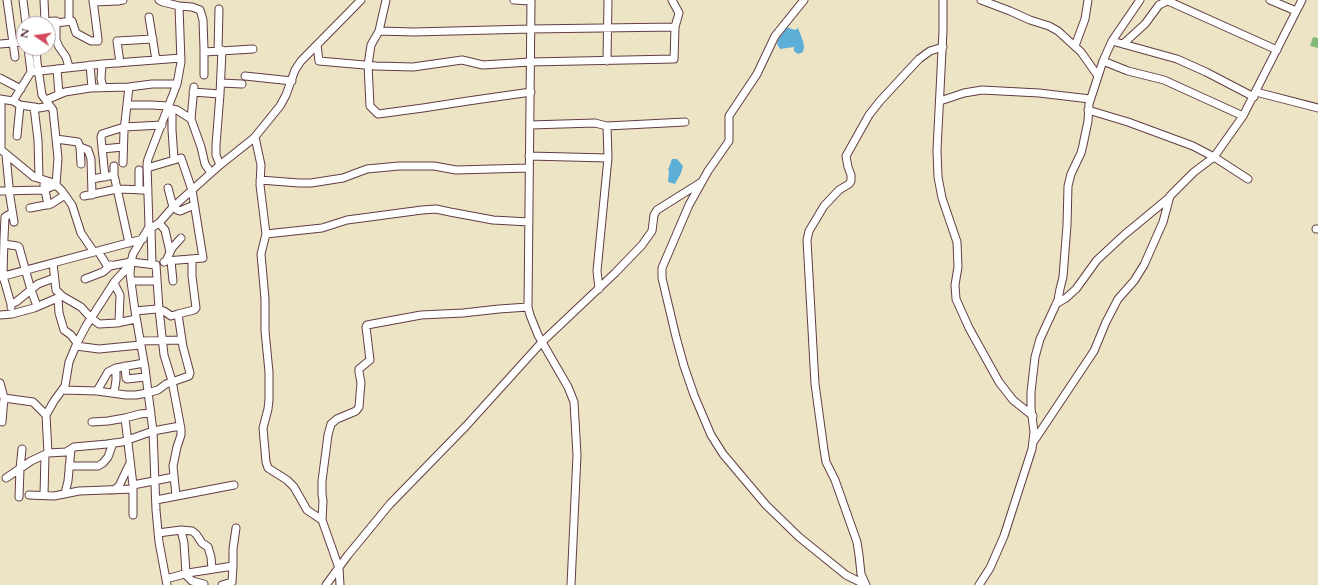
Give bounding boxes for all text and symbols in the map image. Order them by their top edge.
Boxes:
north arrow [16,16,56,56]
text: N [16,27,33,40]

